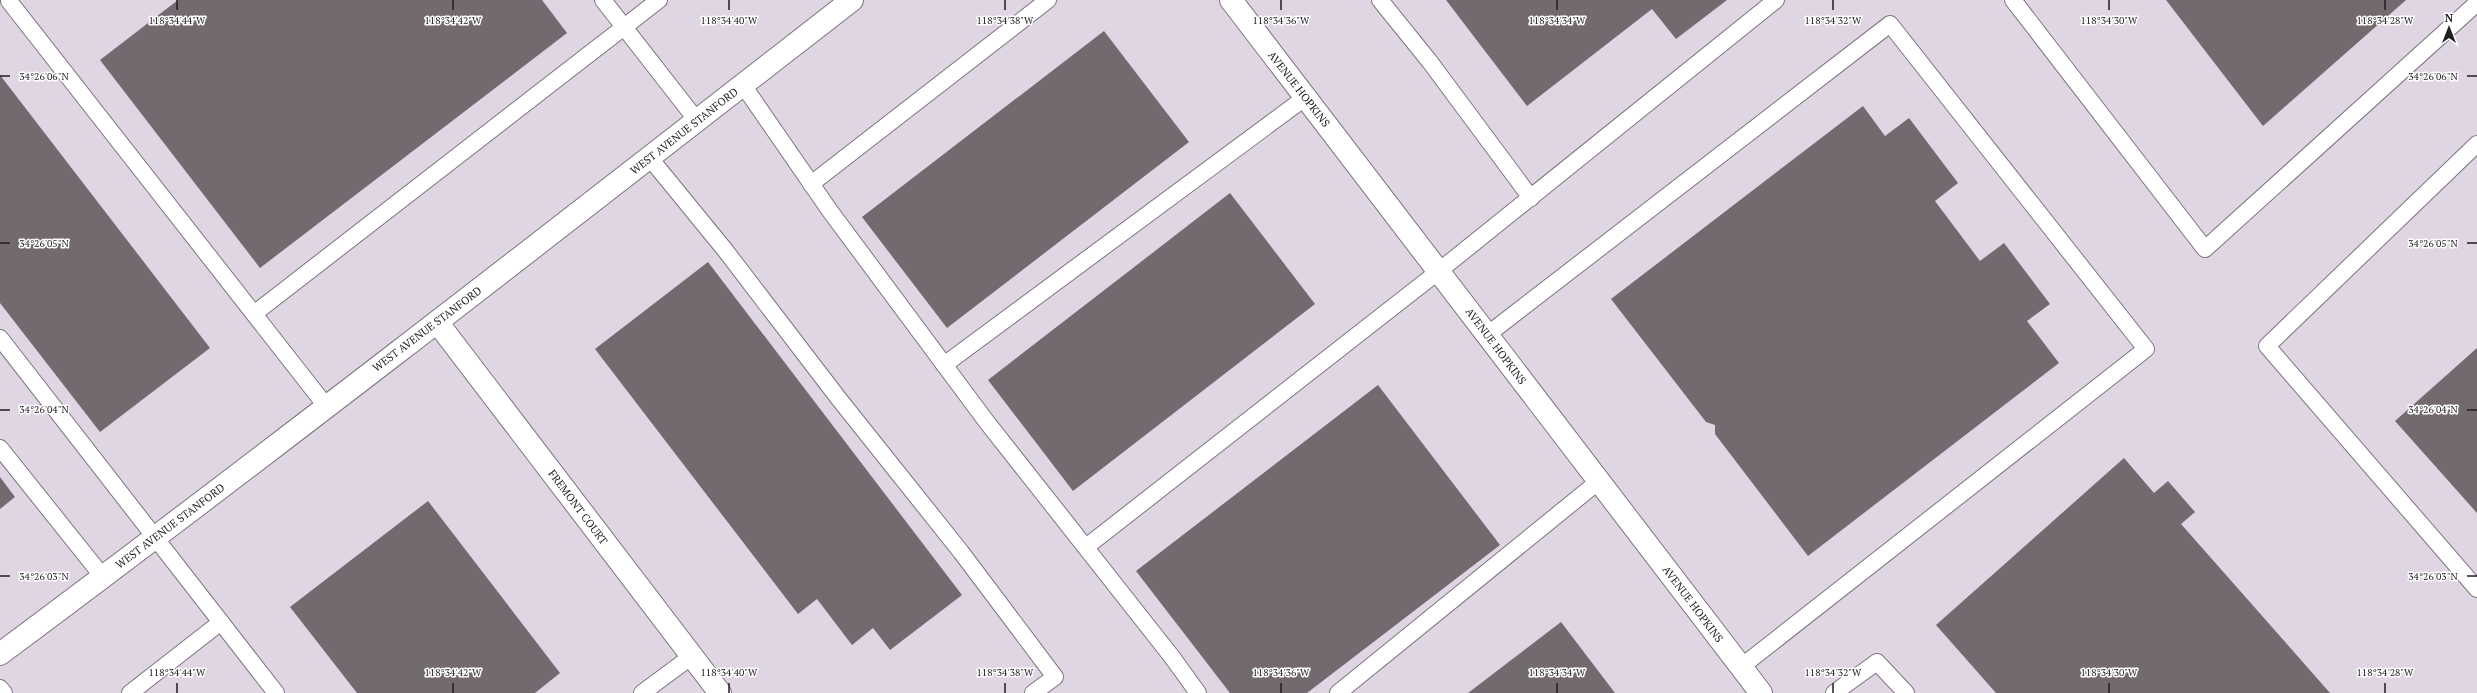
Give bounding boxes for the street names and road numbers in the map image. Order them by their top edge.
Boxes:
street label: AVENUE HOPKINS [1265,48,1333,130]
street label: WEST AVENUE STANFORD [627,84,741,177]
street label: WEST AVENUE STANFORD [370,283,484,375]
street label: AVENUE HOPKINS [1463,305,1529,387]
street label: FREMONT COURT [545,467,611,547]
street label: WEST AVENUE STANFORD [113,480,227,572]
street label: AVENUE HOPKINS [1660,563,1726,645]

